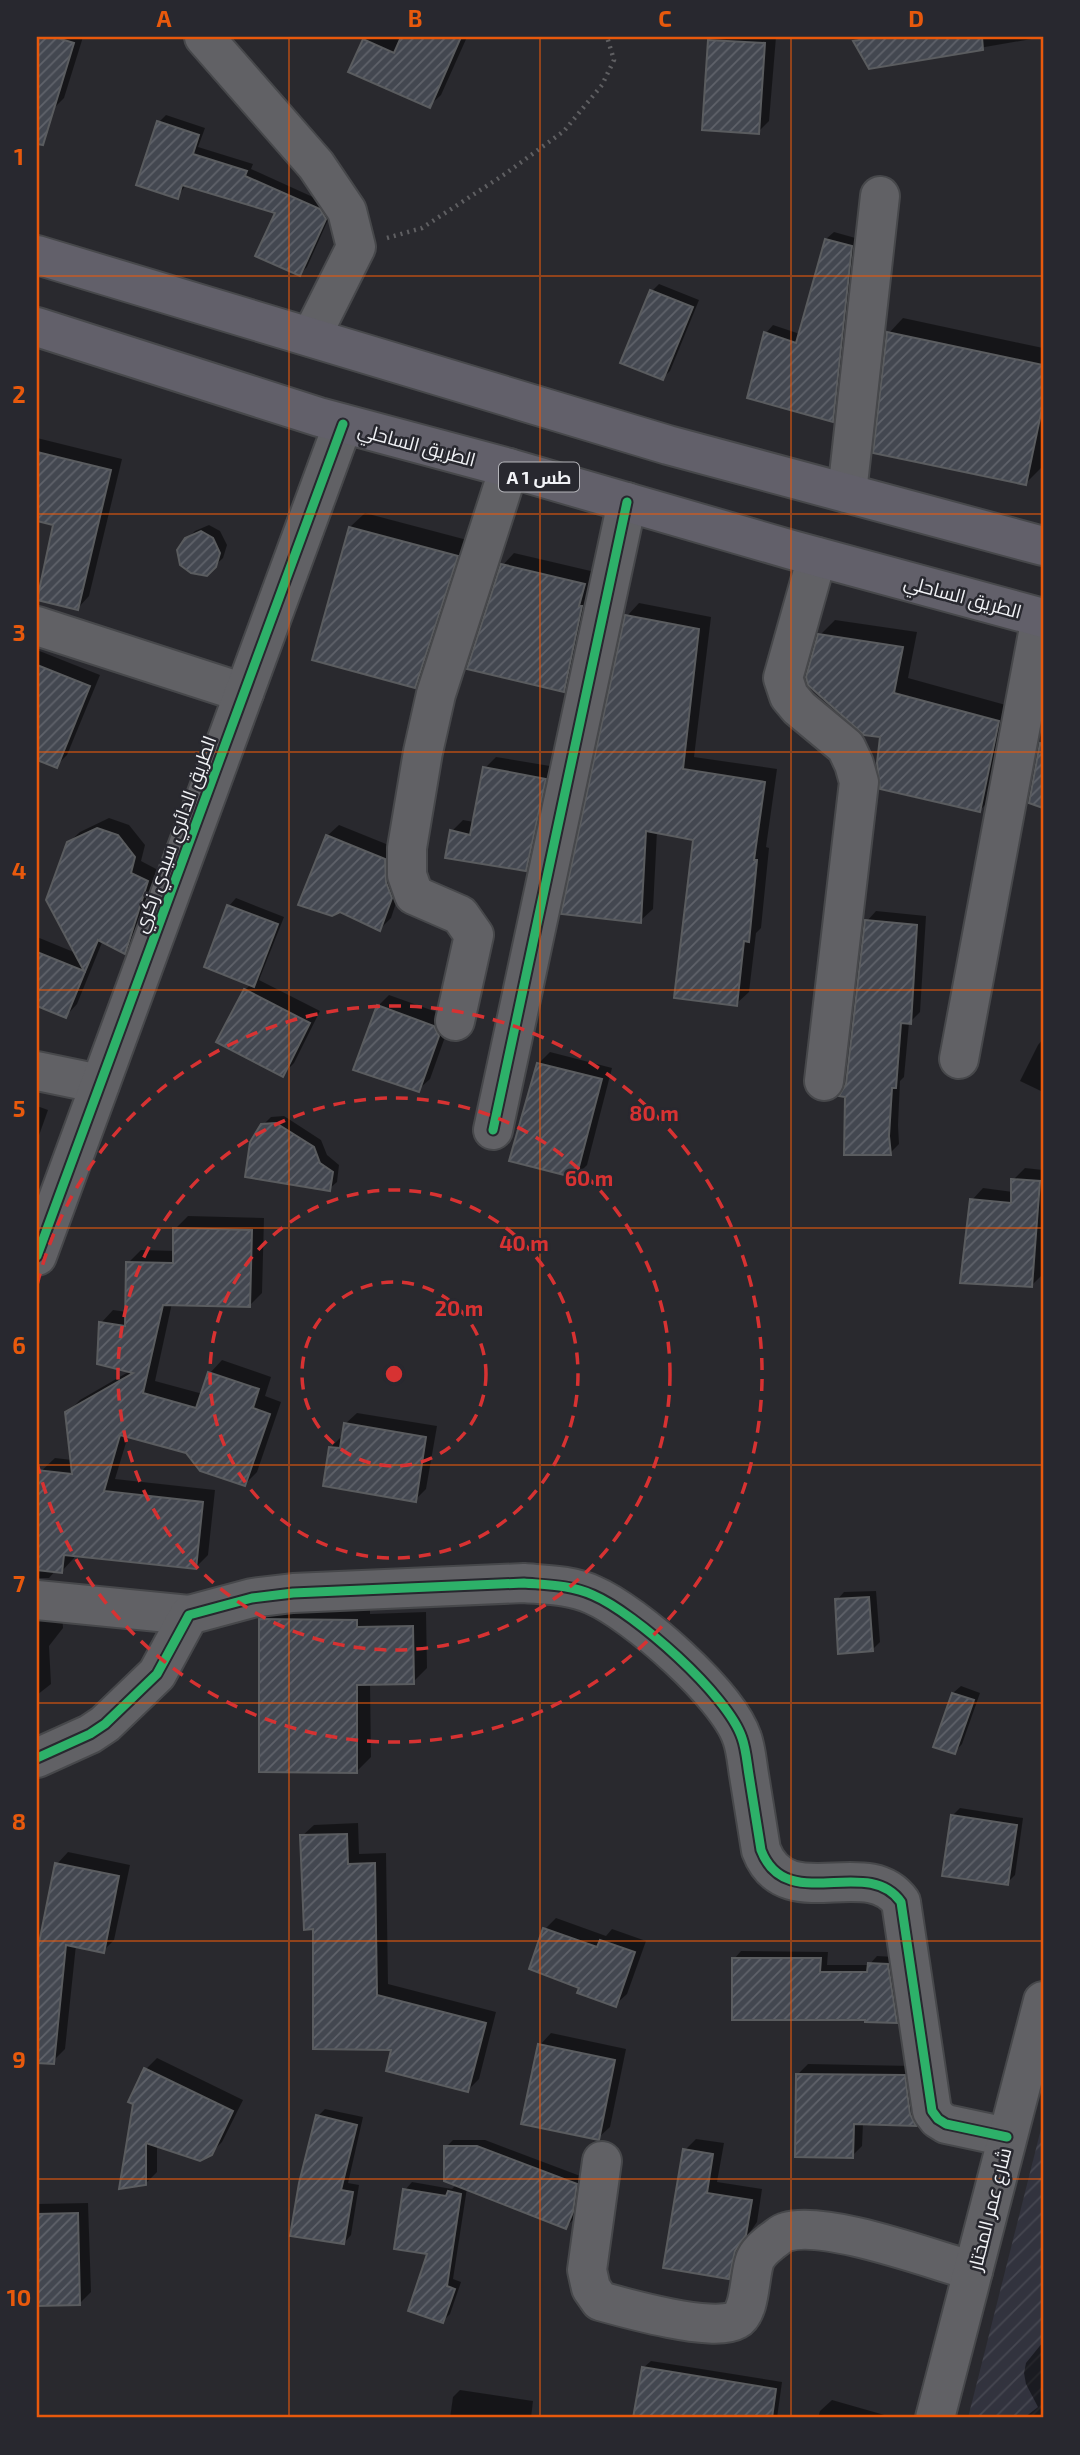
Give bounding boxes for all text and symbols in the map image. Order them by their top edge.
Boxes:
text: A [156,4,172,32]
text: B [408,4,422,32]
text: C [658,4,672,32]
text: D [908,4,924,32]
text: 1 [14,142,24,170]
text: 2 [12,380,26,408]
street label: الطريق الساحلي [355,417,478,475]
road number: A 1 طس [499,462,579,491]
street label: الطريق الساحلي [901,569,1024,627]
text: 3 [12,618,26,646]
street label: الطريق الدائري سيدي زكري [128,732,224,937]
text: 4 [12,856,26,884]
text: 5 [13,1094,25,1122]
text: 80 m [629,1100,679,1125]
text: 60 m [565,1165,613,1190]
text: 40 m [499,1230,549,1255]
text: 20 m [435,1295,483,1320]
text: 6 [12,1331,26,1359]
centre of rings [382,1362,406,1386]
text: 7 [13,1569,25,1597]
text: 8 [12,1807,26,1835]
text: 9 [12,2045,26,2073]
street label: شارع عمر المختار [962,2145,1018,2275]
text: 10 [7,2283,31,2311]

